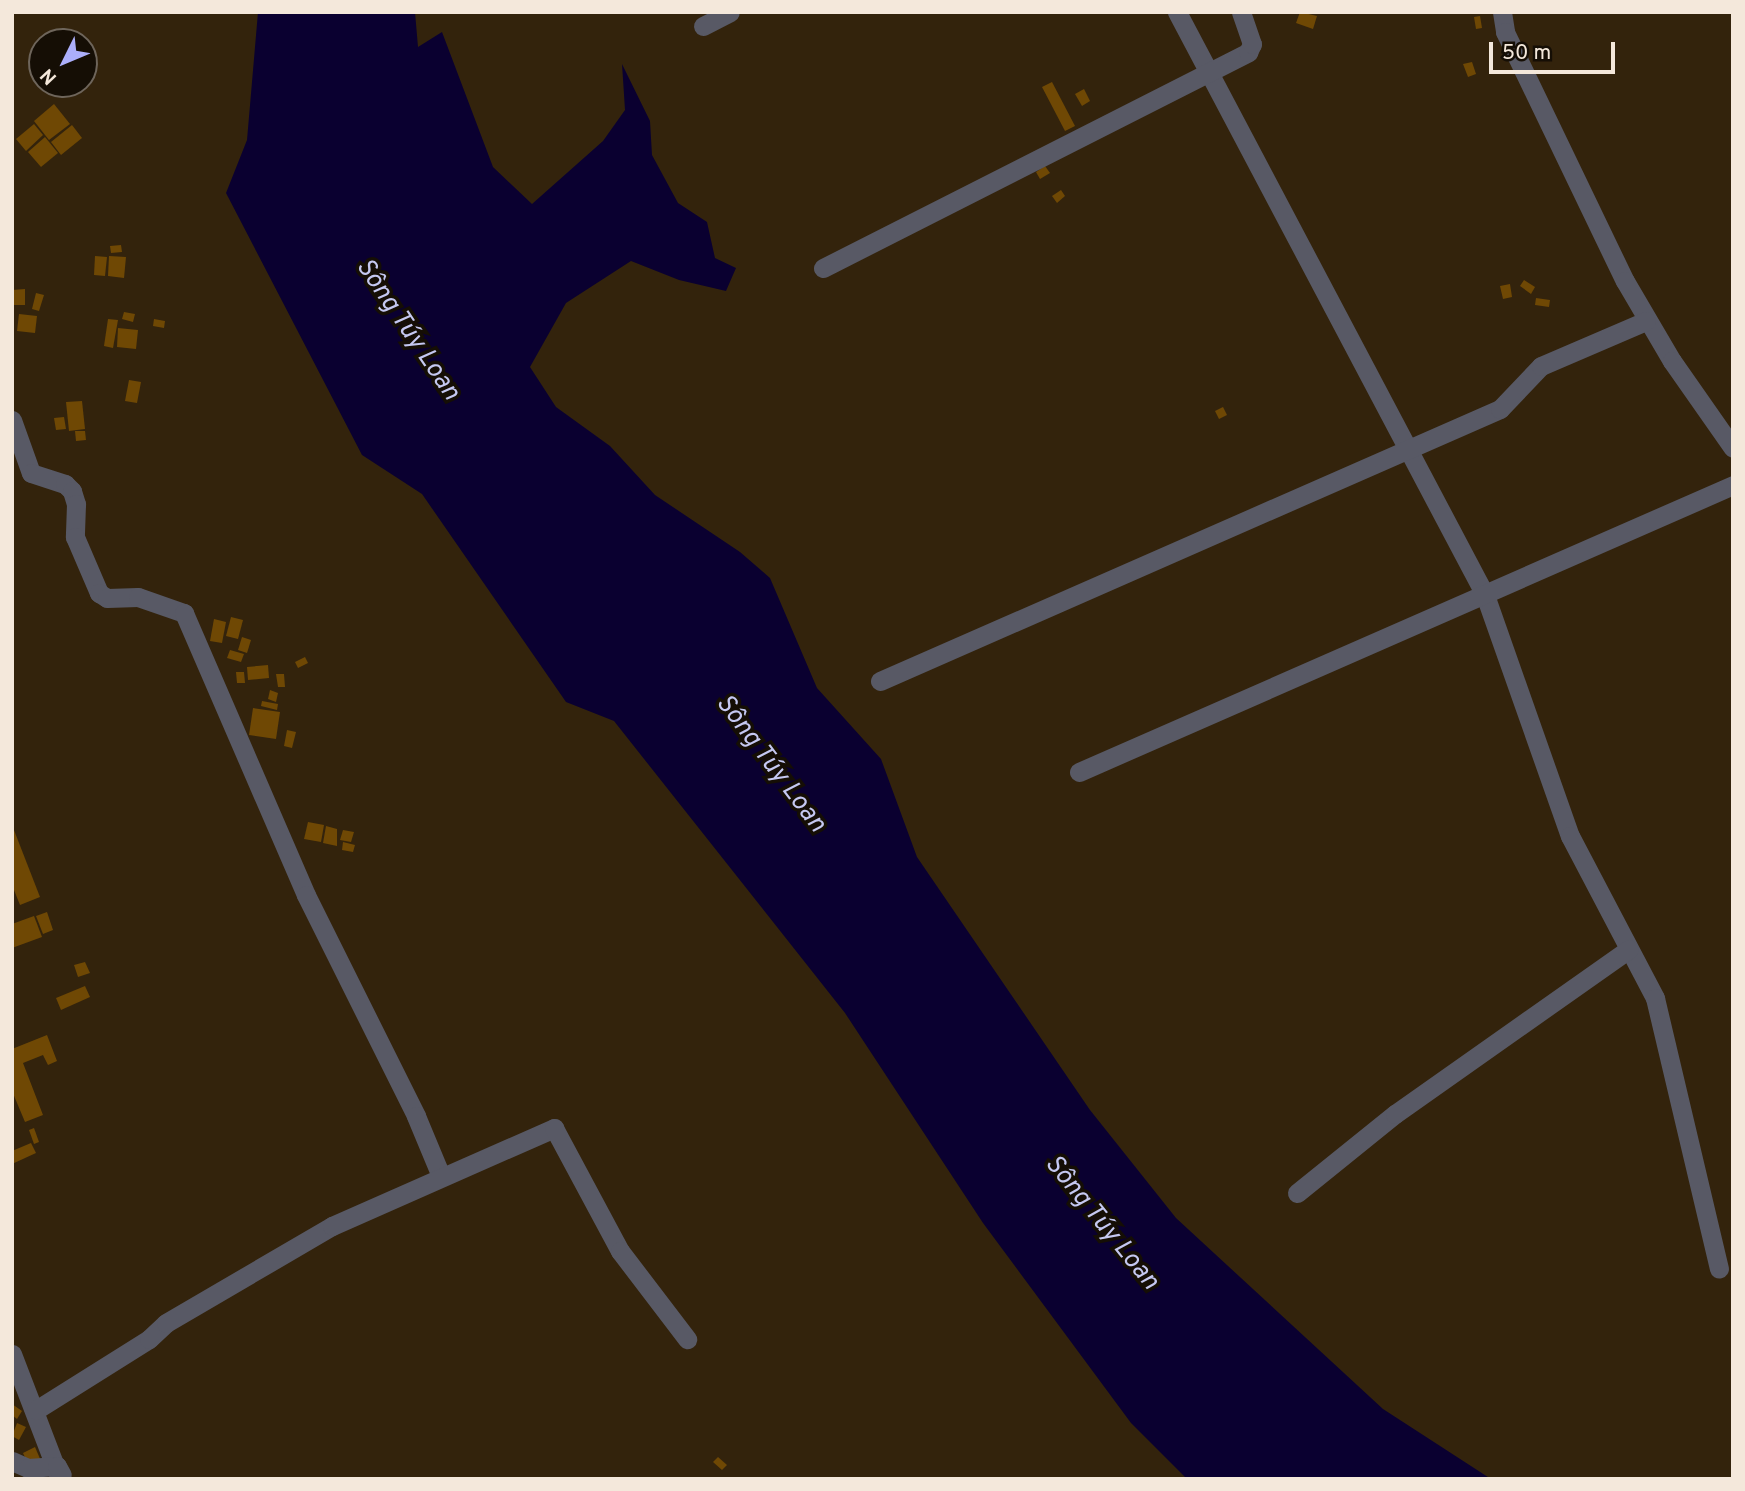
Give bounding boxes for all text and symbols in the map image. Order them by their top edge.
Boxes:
north arrow [28,28,98,98]
scale bar [1493,28,1619,72]
text: 50 m [1502,40,1551,67]
text: N [36,63,63,89]
water label: Sông Túy Loan [348,253,466,407]
water label: Sông Túy Loan [708,689,832,839]
water label: Sông Túy Loan [1037,1149,1165,1297]

